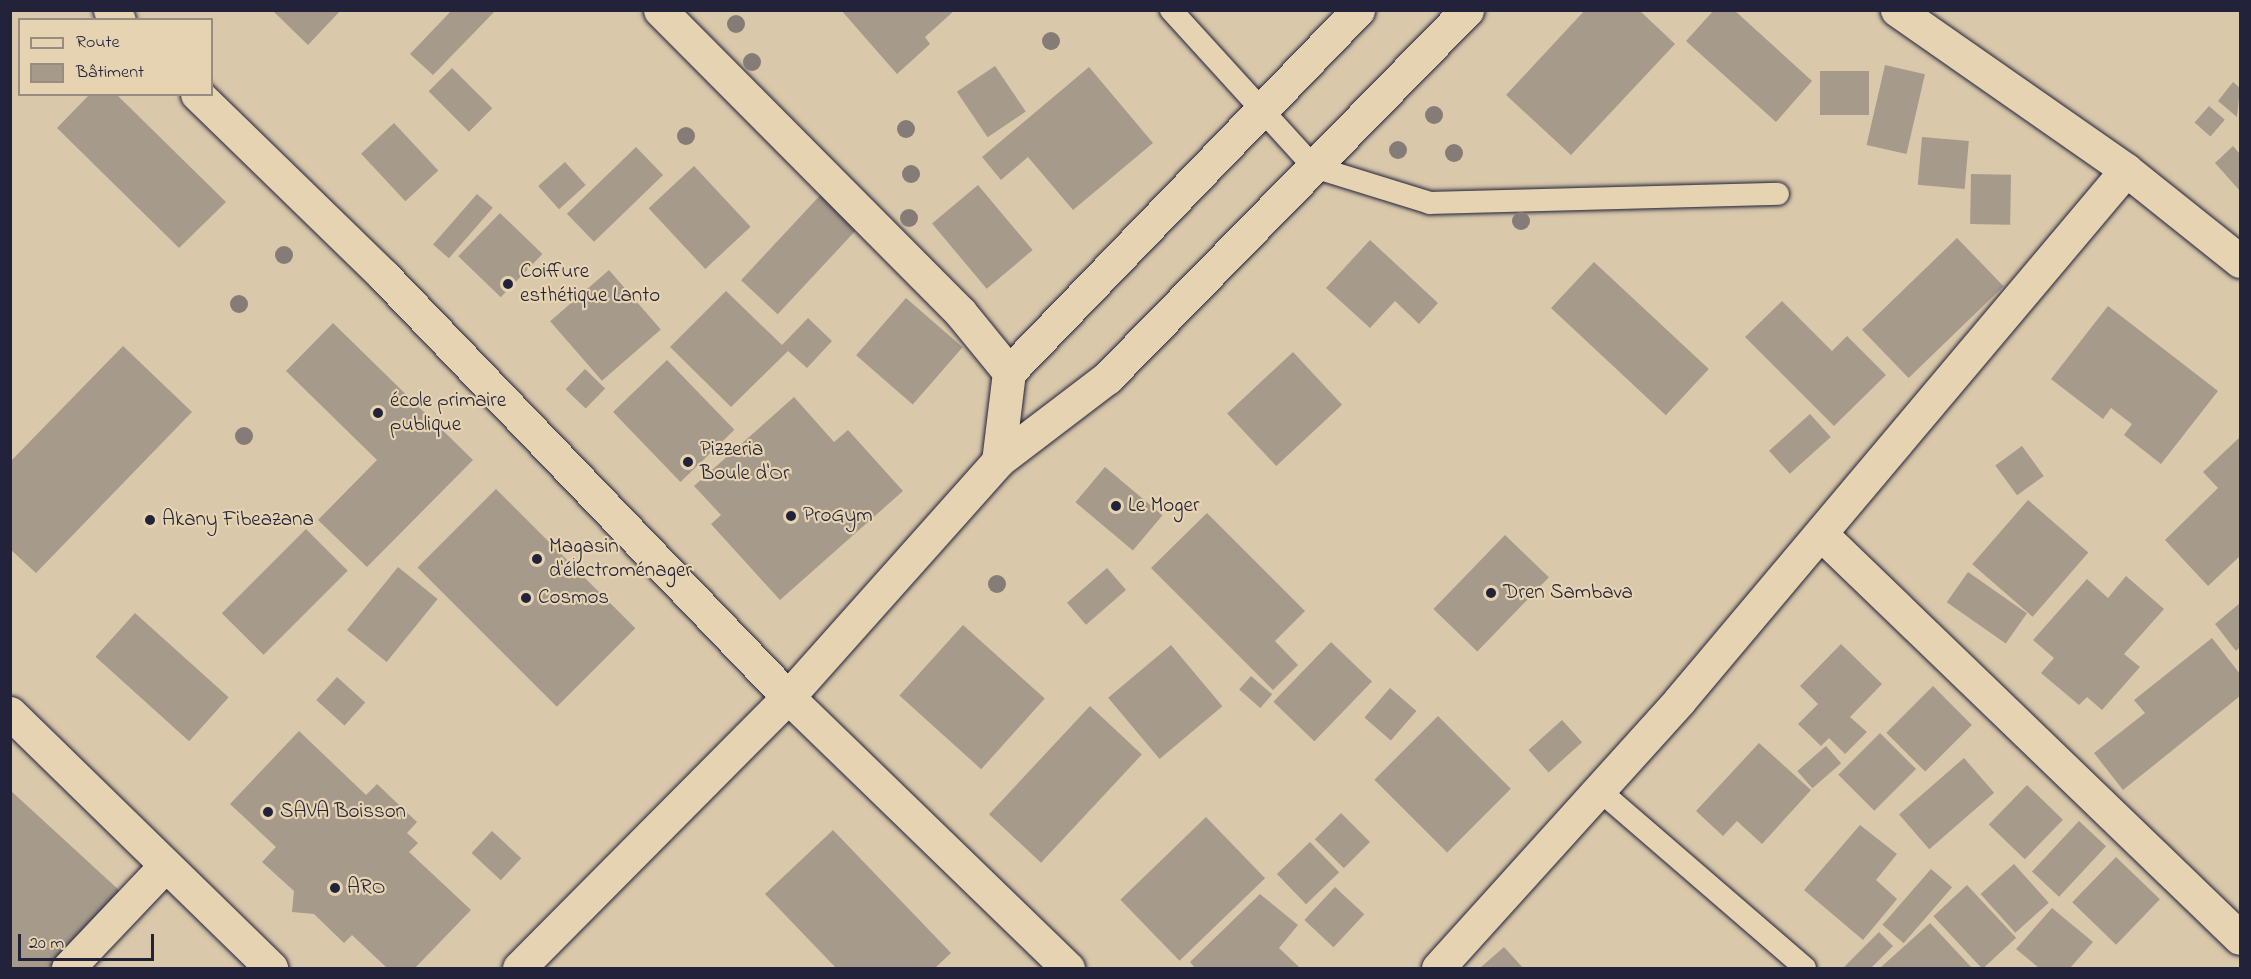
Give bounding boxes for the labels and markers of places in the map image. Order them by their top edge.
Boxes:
place label: Coiffure esthétique Lanto [520,259,660,309]
marker: Coiffure esthétique Lanto [501,277,515,291]
place label: école primaire publique [390,388,506,438]
marker: école primaire publique [371,406,385,420]
place label: Pizzeria Boule d'Or [700,437,789,487]
marker: Pizzeria Boule d'Or [681,455,695,469]
place label: Le Moger [1128,493,1199,519]
marker: Le Moger [1109,499,1123,513]
place label: ProGym [803,503,872,529]
place label: Akany Fibeazana [162,507,314,533]
marker: ProGym [784,509,798,523]
marker: Akany Fibeazana [143,513,157,527]
place label: Magasin d'électroménager [549,534,692,584]
marker: Magasin d'électroménager [530,552,544,566]
place label: Dren Sambava [1503,580,1633,606]
place label: Cosmos [538,585,609,611]
marker: Dren Sambava [1484,586,1498,600]
marker: Cosmos [519,591,533,605]
place label: SAVA Boisson [280,799,406,825]
marker: SAVA Boisson [261,805,275,819]
place label: ARO [347,875,386,901]
marker: ARO [328,881,342,895]

